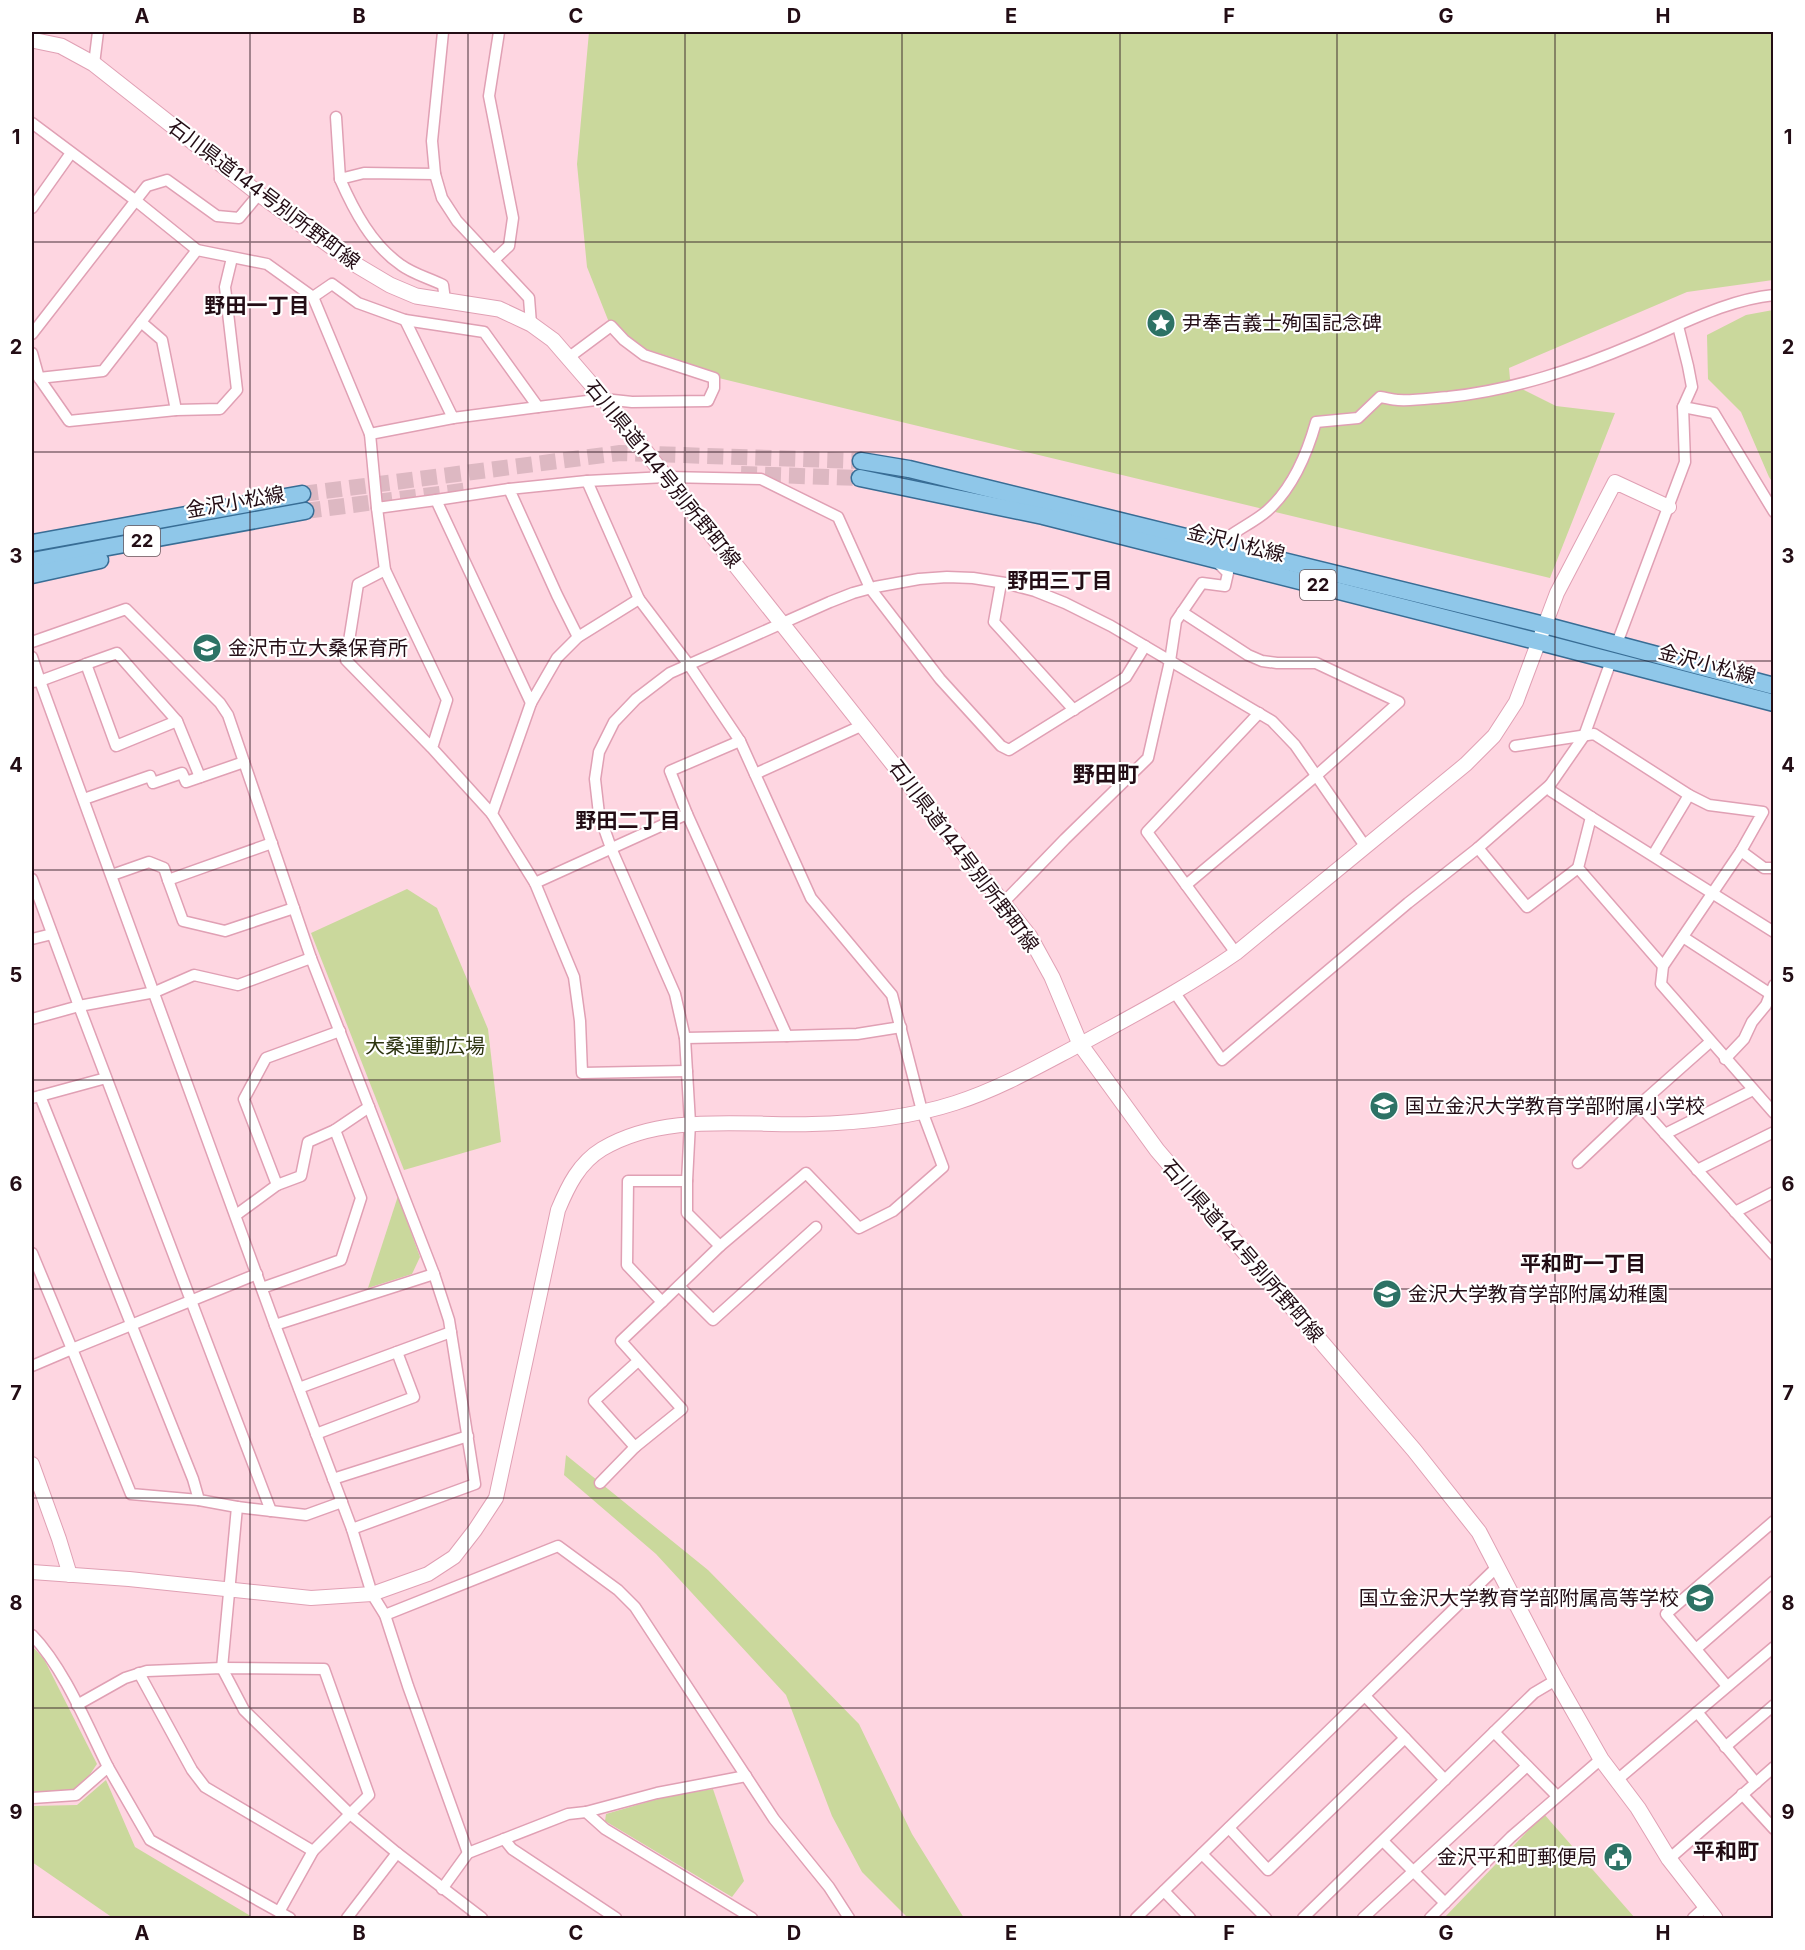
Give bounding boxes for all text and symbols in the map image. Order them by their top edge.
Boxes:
text: A [135,4,150,28]
text: B [352,4,366,28]
text: C [569,4,583,28]
text: D [787,4,801,28]
text: E [1005,4,1017,28]
text: F [1223,4,1235,28]
text: G [1438,4,1454,28]
text: H [1656,4,1670,28]
street label: 石川県道144号別所野町線 [163,114,365,274]
text: 1 [12,125,20,149]
text: 1 [1784,125,1792,149]
district label: 野田一丁目 [205,293,310,318]
place icon: 尹奉吉義士殉国記念碑 [1145,307,1177,339]
place label: 尹奉吉義士殉国記念碑 [1182,311,1382,335]
text: 2 [10,335,22,359]
text: 2 [1782,335,1794,359]
street label: 石川県道144号別所野町線 [580,376,746,572]
street label: 金沢小松線 [184,481,286,523]
street label: 金沢小松線 [1185,519,1287,567]
road number: 22 [124,526,160,556]
text: 3 [10,544,22,568]
text: 3 [1782,544,1794,568]
district label: 野田三丁目 [1008,568,1113,593]
road number: 22 [1300,570,1336,600]
school or university icon: 金沢市立大桑保育所 [191,632,223,664]
place label: 金沢市立大桑保育所 [228,636,408,660]
street label: 金沢小松線 [1656,639,1758,689]
text: 4 [9,753,23,777]
text: 4 [1781,753,1795,777]
street label: 石川県道144号別所野町線 [884,755,1044,957]
district label: 野田町 [1073,761,1139,787]
district label: 野田二丁目 [576,808,681,833]
text: 5 [10,963,22,987]
text: 5 [1782,963,1794,987]
park label: 大桑運動広場 [365,1034,485,1058]
school or university icon: 国立金沢大学教育学部附属小学校 [1368,1090,1400,1122]
place label: 国立金沢大学教育学部附属小学校 [1405,1094,1705,1118]
street label: 石川県道144号別所野町線 [1157,1155,1329,1347]
text: 6 [10,1172,23,1196]
text: 6 [1782,1172,1795,1196]
district label: 平和町一丁目 [1520,1251,1646,1276]
school or university icon: 金沢大学教育学部附属幼稚園 [1371,1278,1403,1310]
place label: 金沢大学教育学部附属幼稚園 [1408,1282,1668,1306]
text: 7 [10,1381,22,1405]
text: 7 [1782,1381,1794,1405]
school or university icon: 国立金沢大学教育学部附属高等学校 [1684,1582,1716,1614]
place label: 国立金沢大学教育学部附属高等学校 [1359,1586,1679,1610]
text: 8 [9,1591,23,1615]
text: 8 [1781,1591,1795,1615]
text: 9 [10,1800,23,1824]
text: 9 [1782,1800,1795,1824]
district label: 平和町 [1693,1838,1759,1864]
public building icon: 金沢平和町郵便局 [1602,1841,1634,1873]
place label: 金沢平和町郵便局 [1437,1845,1597,1869]
text: A [135,1921,150,1945]
text: B [352,1921,366,1945]
text: C [569,1921,583,1945]
text: D [787,1921,801,1945]
text: E [1005,1921,1017,1945]
text: F [1223,1921,1235,1945]
text: G [1438,1921,1454,1945]
text: H [1656,1921,1670,1945]

